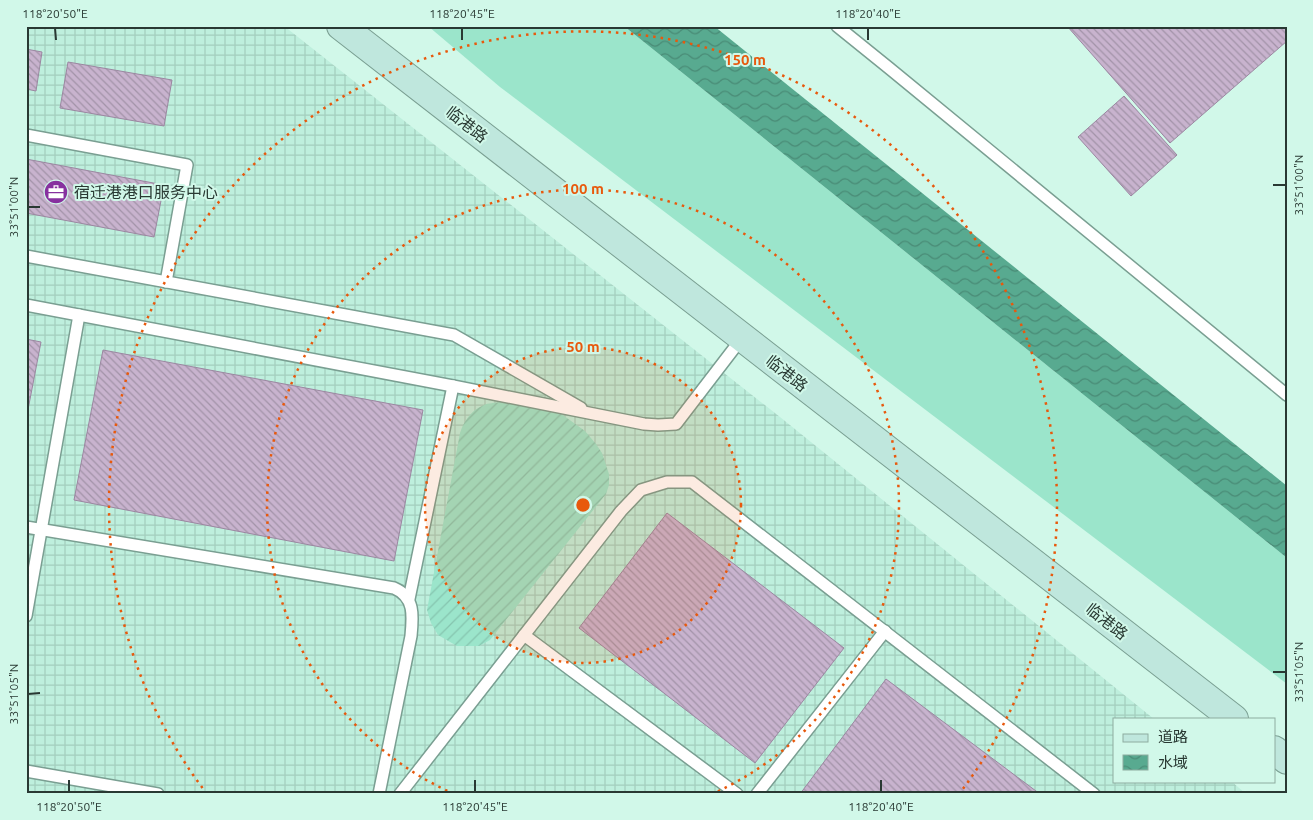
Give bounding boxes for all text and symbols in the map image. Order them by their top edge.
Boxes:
text: 118°20'50"E [22,7,88,20]
text: 118°20'45"E [429,7,495,20]
text: 118°20'40"E [835,7,901,20]
text: 150 m [724,51,766,68]
street label: 临港路 [443,102,491,146]
text: 33°51'00"N [1292,155,1305,215]
text: 33°51'00"N [7,177,20,237]
office icon: 宿迁港港口服务中心 [43,179,69,205]
text: 100 m [562,180,604,197]
place label: 宿迁港港口服务中心 [74,183,218,201]
text: 50 m [566,338,600,355]
street label: 临港路 [763,351,811,395]
centre of rings [574,496,592,514]
street label: 临港路 [1083,599,1131,643]
text: 33°51'05"N [1292,642,1305,702]
text: 33°51'05"N [7,664,20,724]
legend [1113,718,1276,782]
text: 道路 [1158,728,1188,745]
text: 水域 [1158,754,1188,771]
text: 118°20'50"E [36,800,102,813]
text: 118°20'45"E [442,800,508,813]
text: 118°20'40"E [848,800,914,813]

